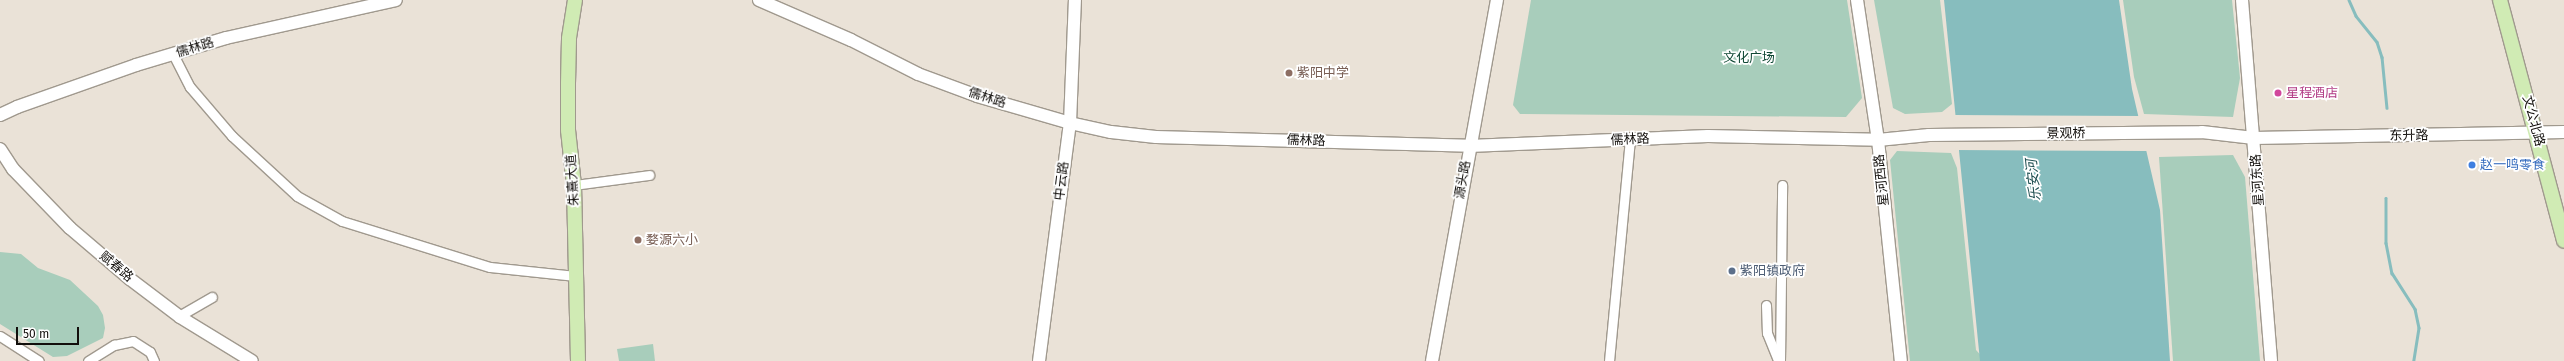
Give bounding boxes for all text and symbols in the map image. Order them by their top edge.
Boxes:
street label: 儒林路 [174,35,216,61]
park label: 文化广场 [1723,50,1775,66]
place label: 紫阳中学 [1297,65,1349,81]
marker: 紫阳中学 [1284,68,1294,78]
street label: 儒林路 [966,85,1008,111]
place label: 星程酒店 [2286,85,2338,101]
marker: 星程酒店 [2273,88,2283,98]
street label: 文公北路 [2519,94,2547,148]
street label: 景观桥 [2046,126,2086,142]
street label: 东升路 [2389,128,2429,144]
street label: 儒林路 [1610,131,1650,149]
street label: 儒林路 [1286,133,1326,149]
street label: 星河西路 [1872,153,1892,207]
street label: 朱熹大道 [563,154,583,206]
street label: 星河东路 [2248,154,2268,206]
place label: 赵一鸣零食 [2480,157,2545,173]
water label: 乐安河 [2023,158,2045,202]
street label: 源头路 [1452,159,1474,201]
marker: 赵一鸣零食 [2467,160,2477,170]
street label: 中云路 [1052,161,1072,201]
place label: 婺源六小 [646,232,698,248]
marker: 婺源六小 [633,235,643,245]
street label: 赋春路 [96,248,136,286]
place label: 紫阳镇政府 [1740,263,1805,279]
marker: 紫阳镇政府 [1727,266,1737,276]
scale bar [18,319,81,345]
text: 50 m [23,327,49,341]

